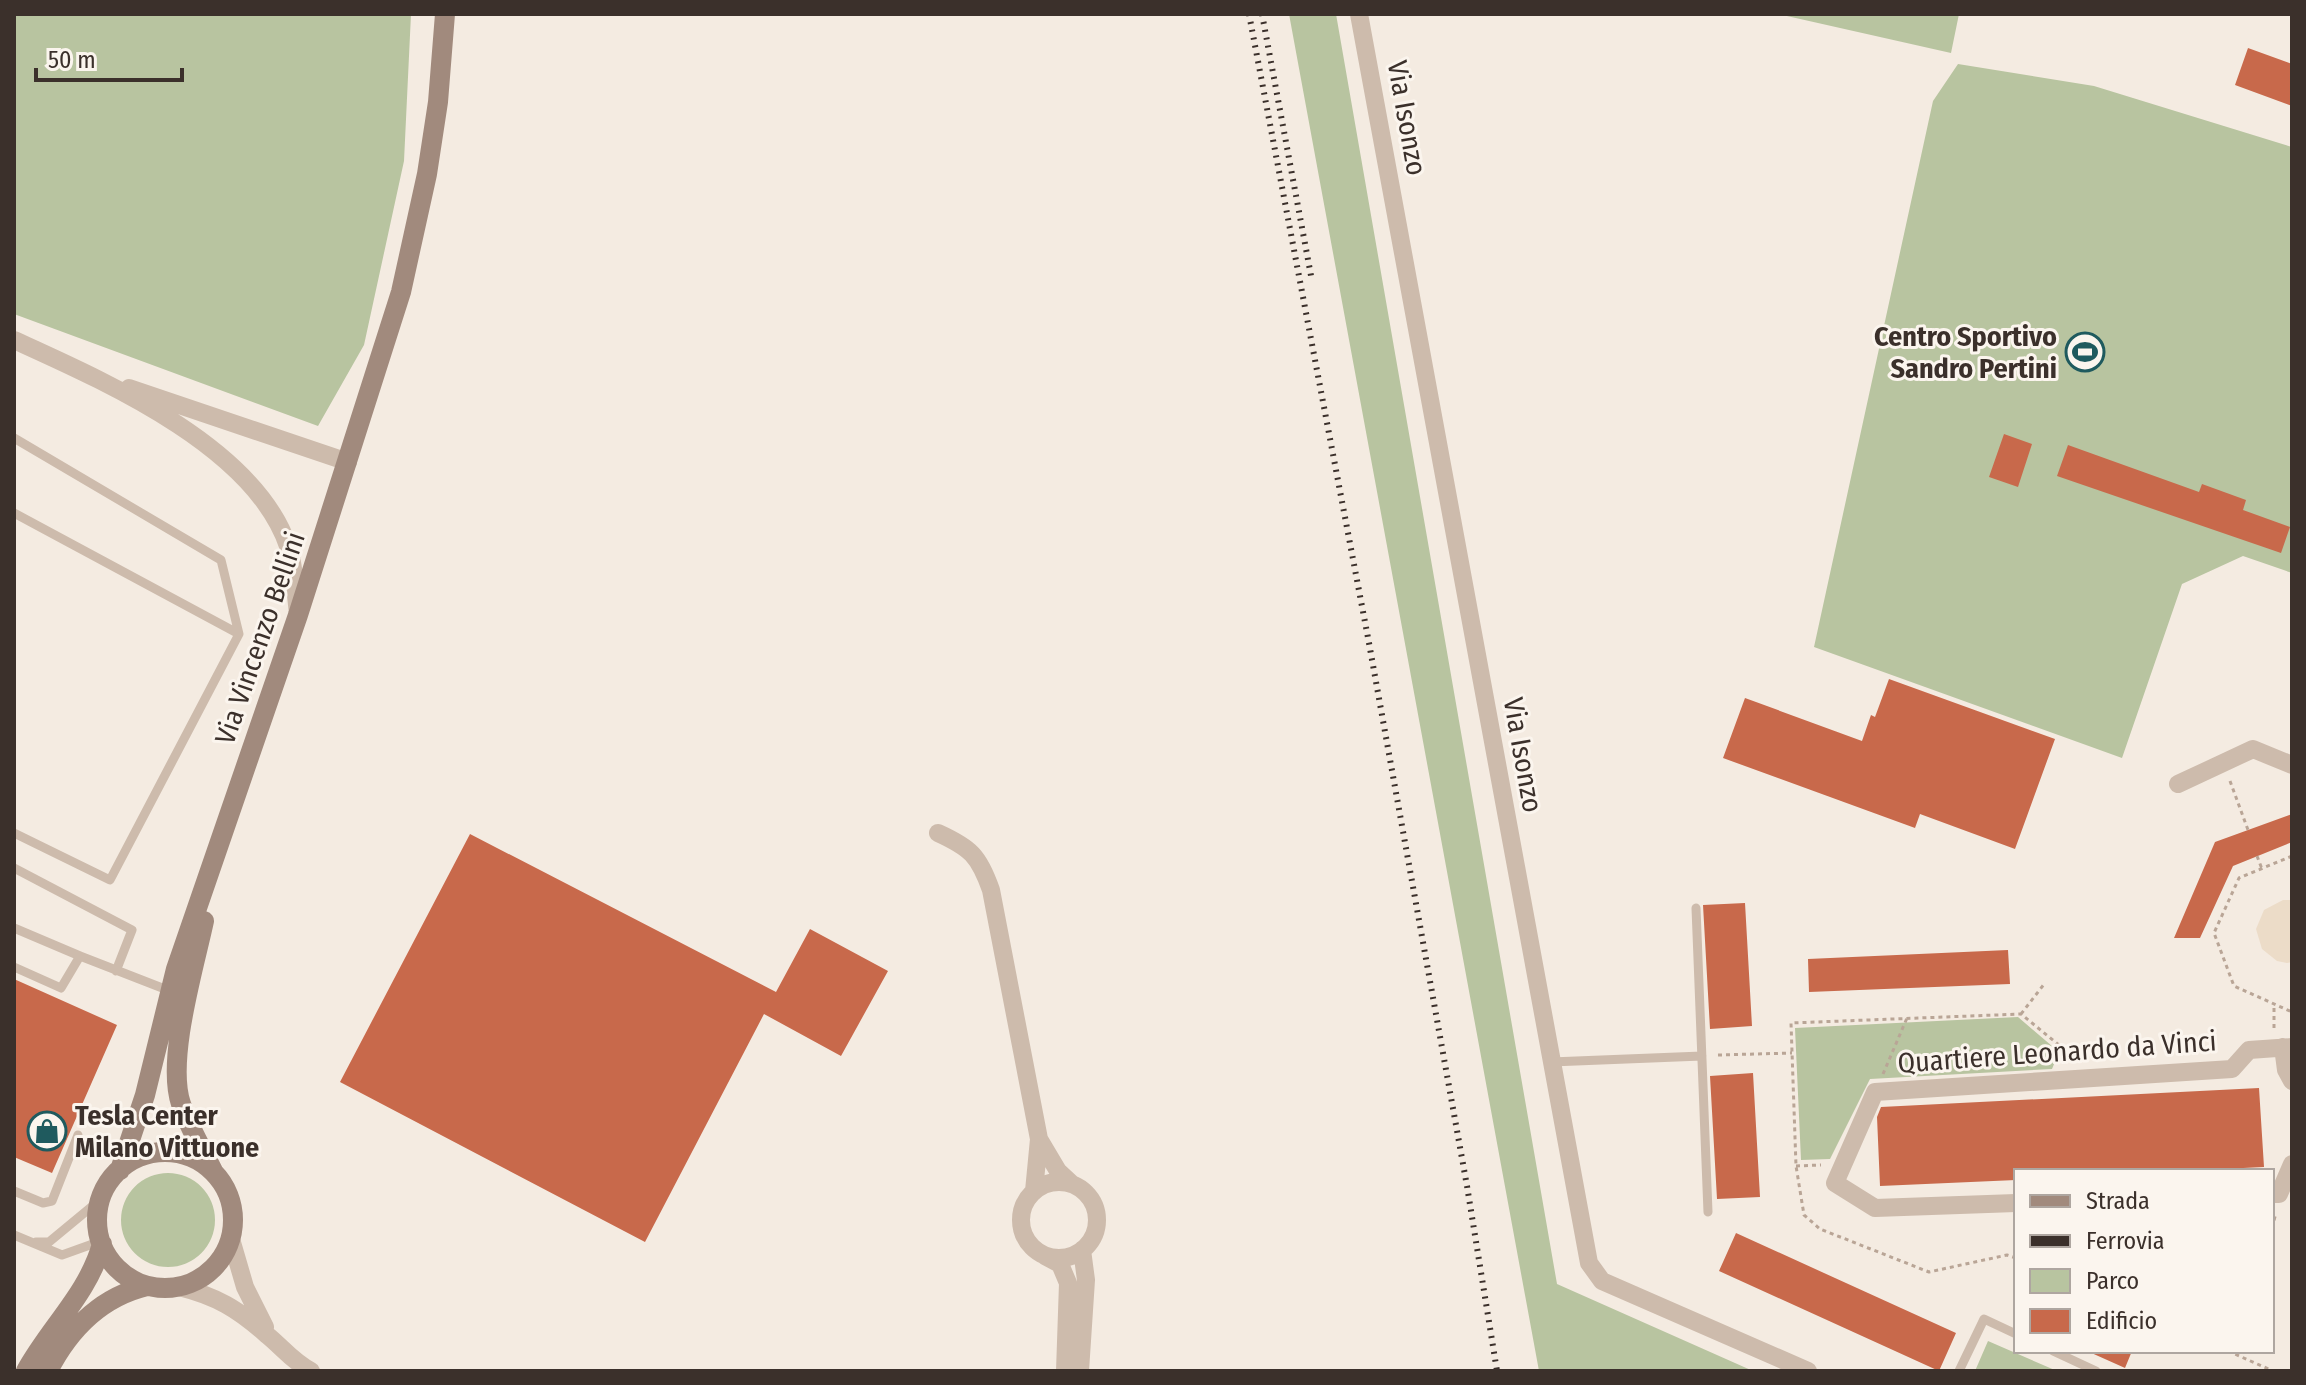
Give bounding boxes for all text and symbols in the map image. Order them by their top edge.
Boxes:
scale bar [36,32,182,82]
text: 50 m [48,46,96,74]
street label: Via Isonzo [1381,58,1433,178]
place label: Centro Sportivo Sandro Pertini [1874,320,2057,385]
sports icon: Centro Sportivo Sandro Pertini [2064,331,2106,373]
street label: Via Vincenzo Bellini [208,527,312,749]
street label: Via Isonzo [1497,695,1549,815]
street label: Quartiere Leonardo da Vinci [1896,1024,2218,1080]
place label: Tesla Center Milano Vittuone [75,1099,259,1164]
shop icon: Tesla Center Milano Vittuone [26,1110,68,1152]
legend [2014,1169,2274,1353]
text: Strada [2086,1187,2150,1215]
text: Ferrovia [2086,1227,2165,1255]
text: Parco [2086,1267,2139,1295]
text: Edificio [2086,1307,2157,1335]

